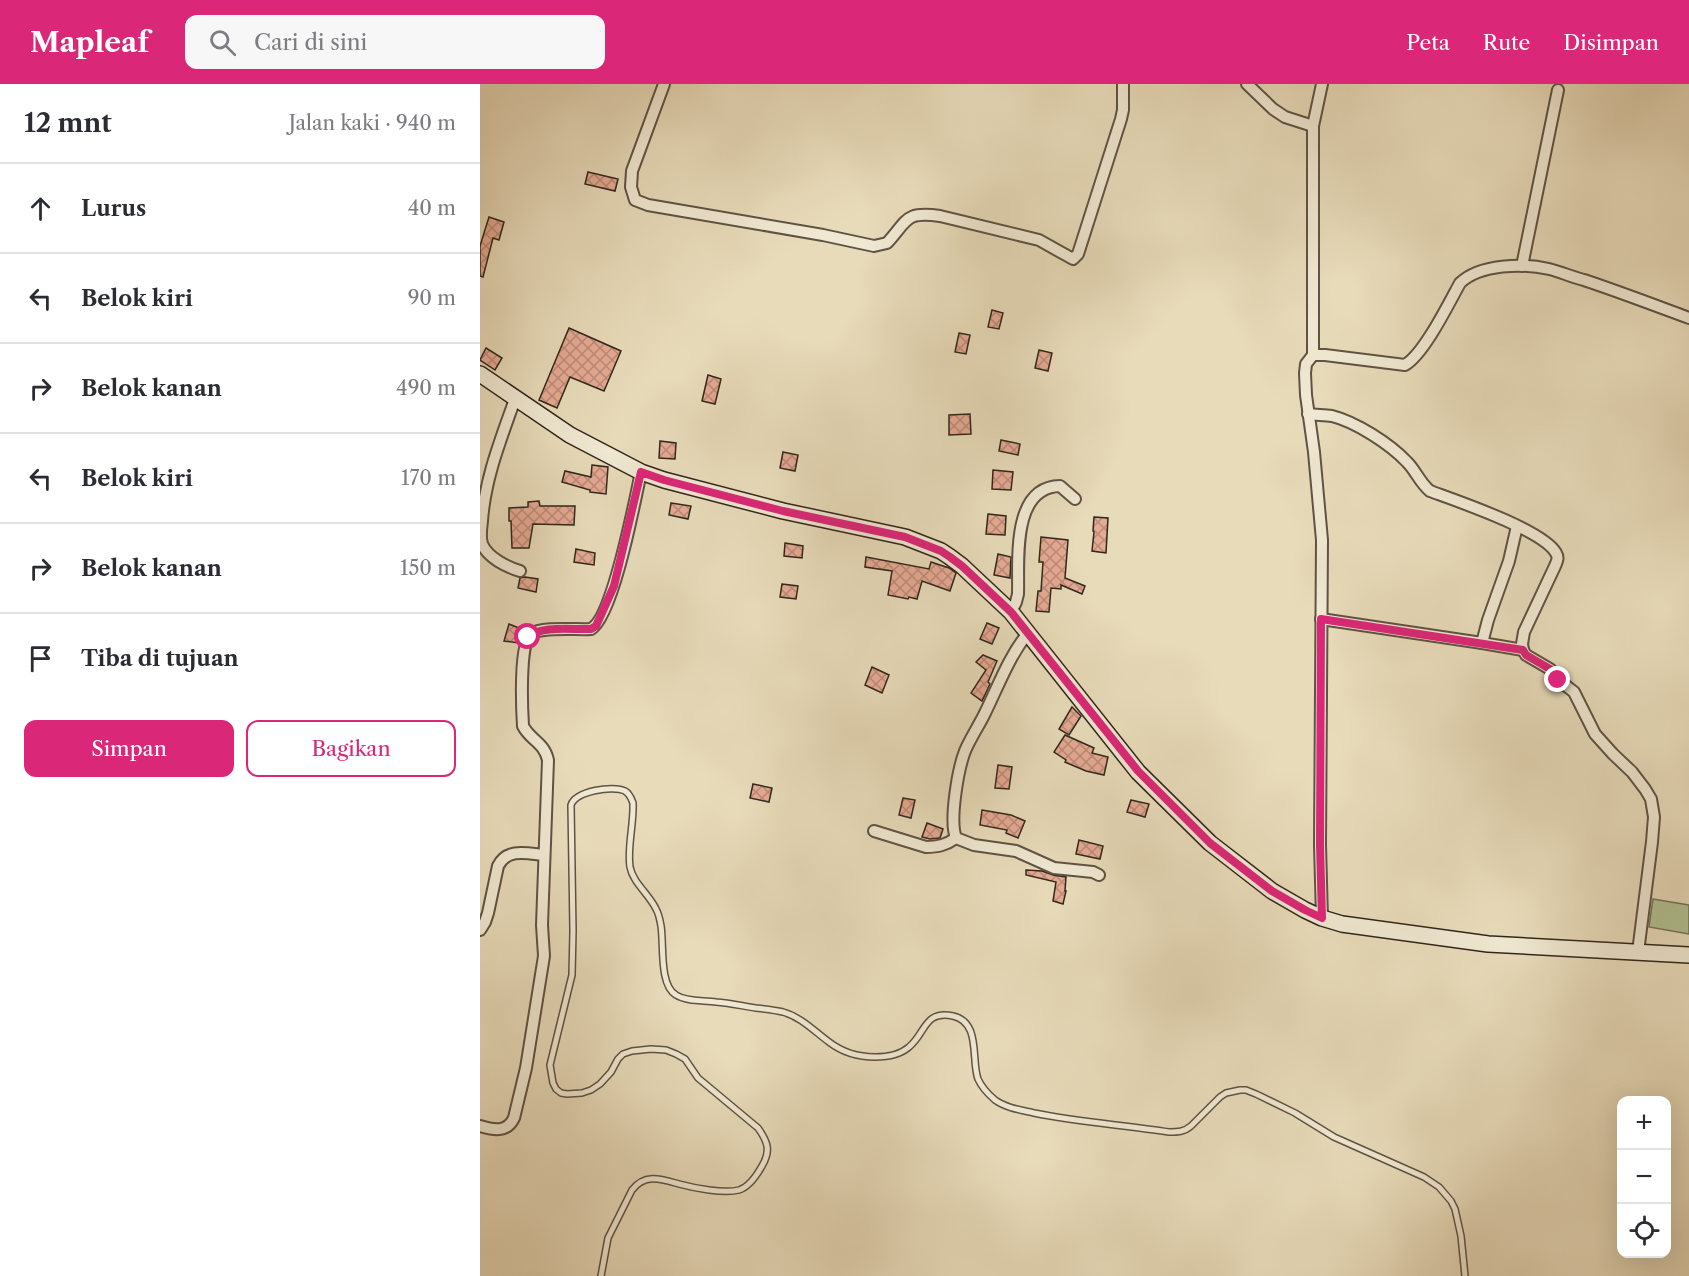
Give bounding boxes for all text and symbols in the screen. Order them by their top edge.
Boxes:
search box [185,15,605,69]
text: Mapleaf [30,25,149,59]
icon: search [206,26,239,59]
text: Cari di sini [254,29,367,56]
text: Peta [1406,30,1450,55]
text: Rute [1483,30,1530,55]
text: Disimpan [1563,30,1659,55]
text: 12 mnt [24,107,112,139]
text: Jalan kaki · 940 m [289,111,456,135]
icon: ahead [24,192,57,225]
text: Lurus [81,195,146,222]
text: 40 m [408,196,456,220]
icon: left [24,282,57,315]
text: Belok kiri [81,285,193,312]
text: 90 m [408,286,456,310]
icon: right [24,372,57,405]
text: Belok kanan [81,375,222,402]
text: 490 m [396,376,456,400]
icon: left [24,462,57,495]
text: Belok kiri [81,465,193,492]
text: 170 m [401,466,456,490]
icon: right [24,552,57,585]
text: Belok kanan [81,555,222,582]
text: 150 m [400,556,456,580]
route start [514,623,540,649]
icon: arrive [24,642,57,675]
text: Tiba di tujuan [81,645,239,672]
route end [1544,666,1570,692]
button: Simpan [24,720,234,777]
button: Bagikan [246,720,456,777]
map controls [1617,1096,1671,1258]
button: + [1617,1096,1671,1150]
button: − [1617,1150,1671,1204]
button: locate [1617,1204,1671,1258]

